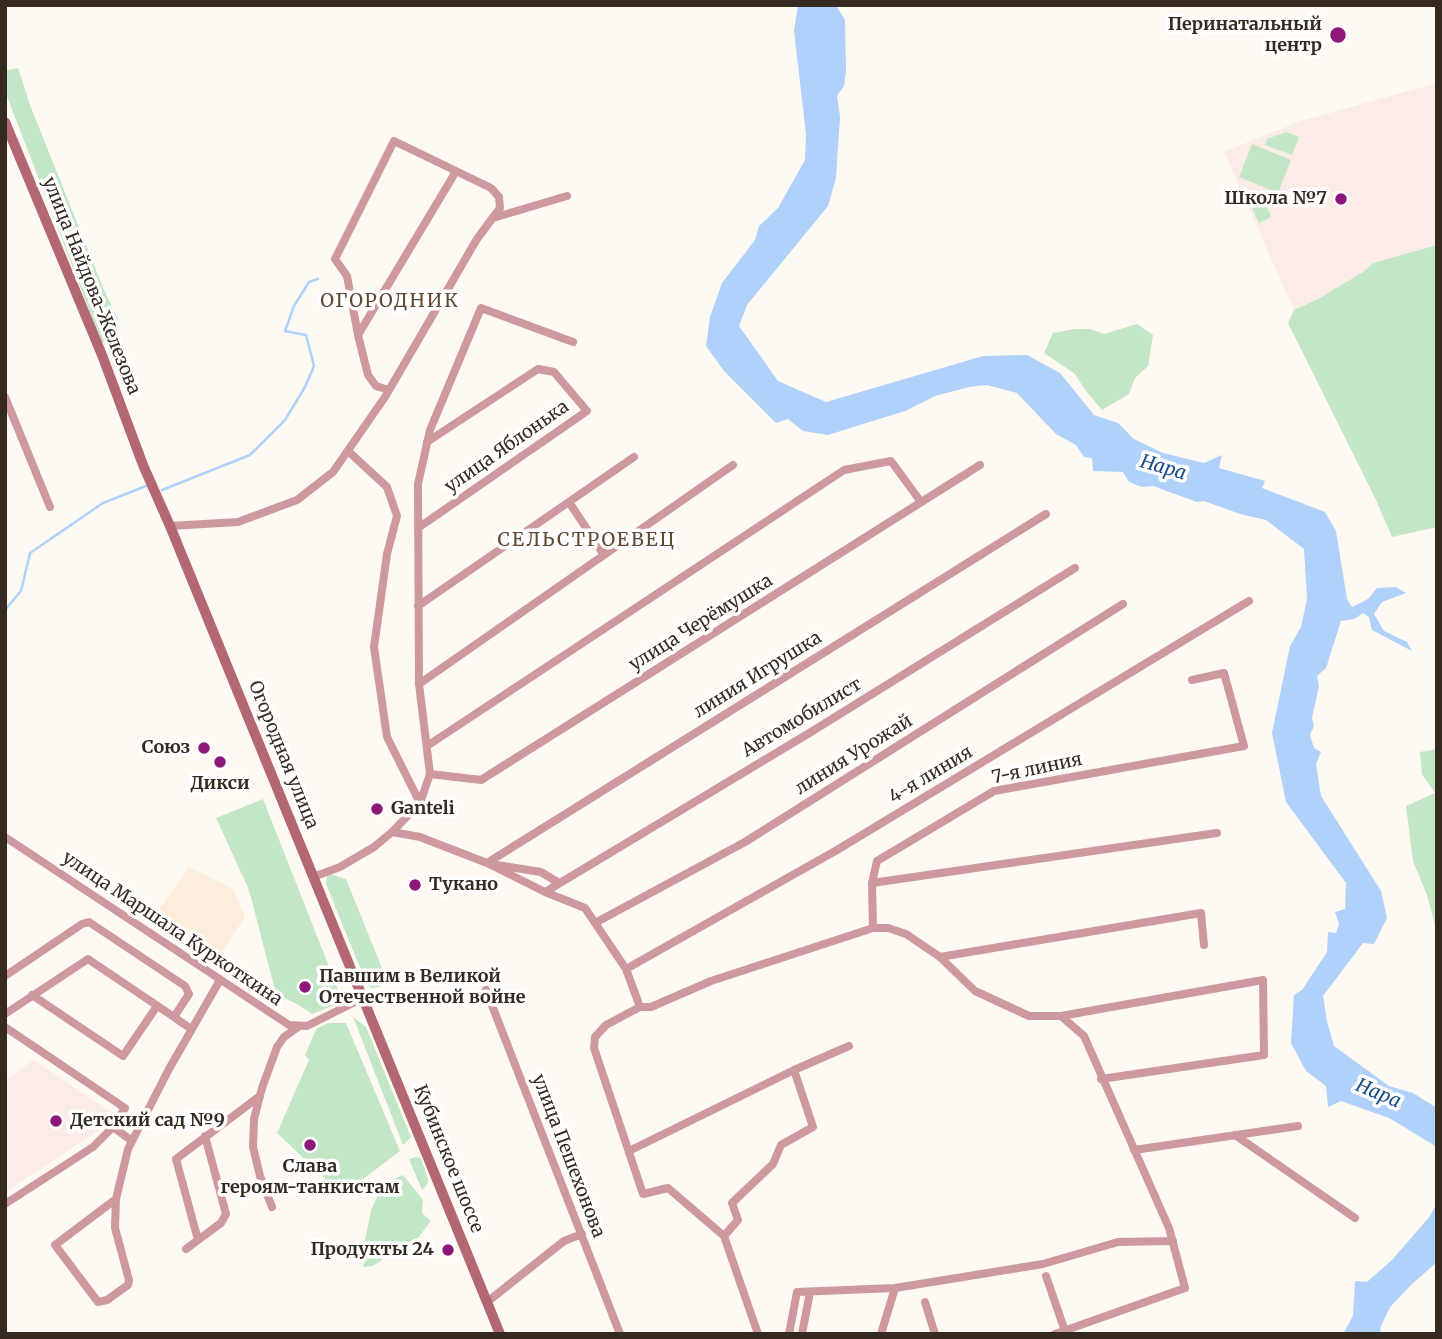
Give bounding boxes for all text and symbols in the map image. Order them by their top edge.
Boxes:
place label: Перинатальный центр [1168,14,1322,56]
marker: Перинатальный центр [1328,25,1348,45]
street label: улица Найдова-Железова [37,174,145,398]
place label: Школа №7 [1224,188,1327,210]
marker: Школа №7 [1333,191,1349,207]
district label: ОГОРОДНИК [321,291,459,313]
street label: улица Яблонька [441,396,573,498]
water label: Нара [1137,451,1189,485]
district label: СЕЛЬСТРОЕВЕЦ [499,530,675,552]
street label: улица Черёмушка [625,570,777,676]
street label: линия Игрушка [690,627,826,723]
street label: Автомобилист [738,674,866,762]
street label: Огородная улица [243,678,323,832]
street label: линия Урожай [791,710,917,800]
place label: Союз [142,737,190,759]
marker: Союз [196,740,212,756]
street label: 4-я линия [885,742,977,808]
street label: 7-я линия [990,749,1084,789]
marker: Дикси [212,754,228,770]
place label: Дикси [190,773,250,795]
place label: Ganteli [391,798,455,820]
marker: Ganteli [369,801,385,817]
street label: улица Маршала Куркоткина [58,847,286,1011]
place label: Тукано [429,874,498,896]
marker: Тукано [407,877,423,893]
place label: Павшим в Великой Отечественной войне [319,966,526,1009]
marker: Павшим в Великой Отечественной войне [297,979,313,995]
street label: улица Пешехонова [527,1071,609,1241]
water label: Нара [1352,1074,1404,1114]
street label: Кубинское шоссе [408,1082,488,1236]
place label: Детский сад №9 [70,1110,225,1132]
marker: Детский сад №9 [48,1113,64,1129]
marker: Слава героям-танкистам [302,1137,318,1153]
place label: Слава героям-танкистам [220,1156,400,1198]
place label: Продукты 24 [310,1239,434,1261]
marker: Продукты 24 [440,1242,456,1258]

